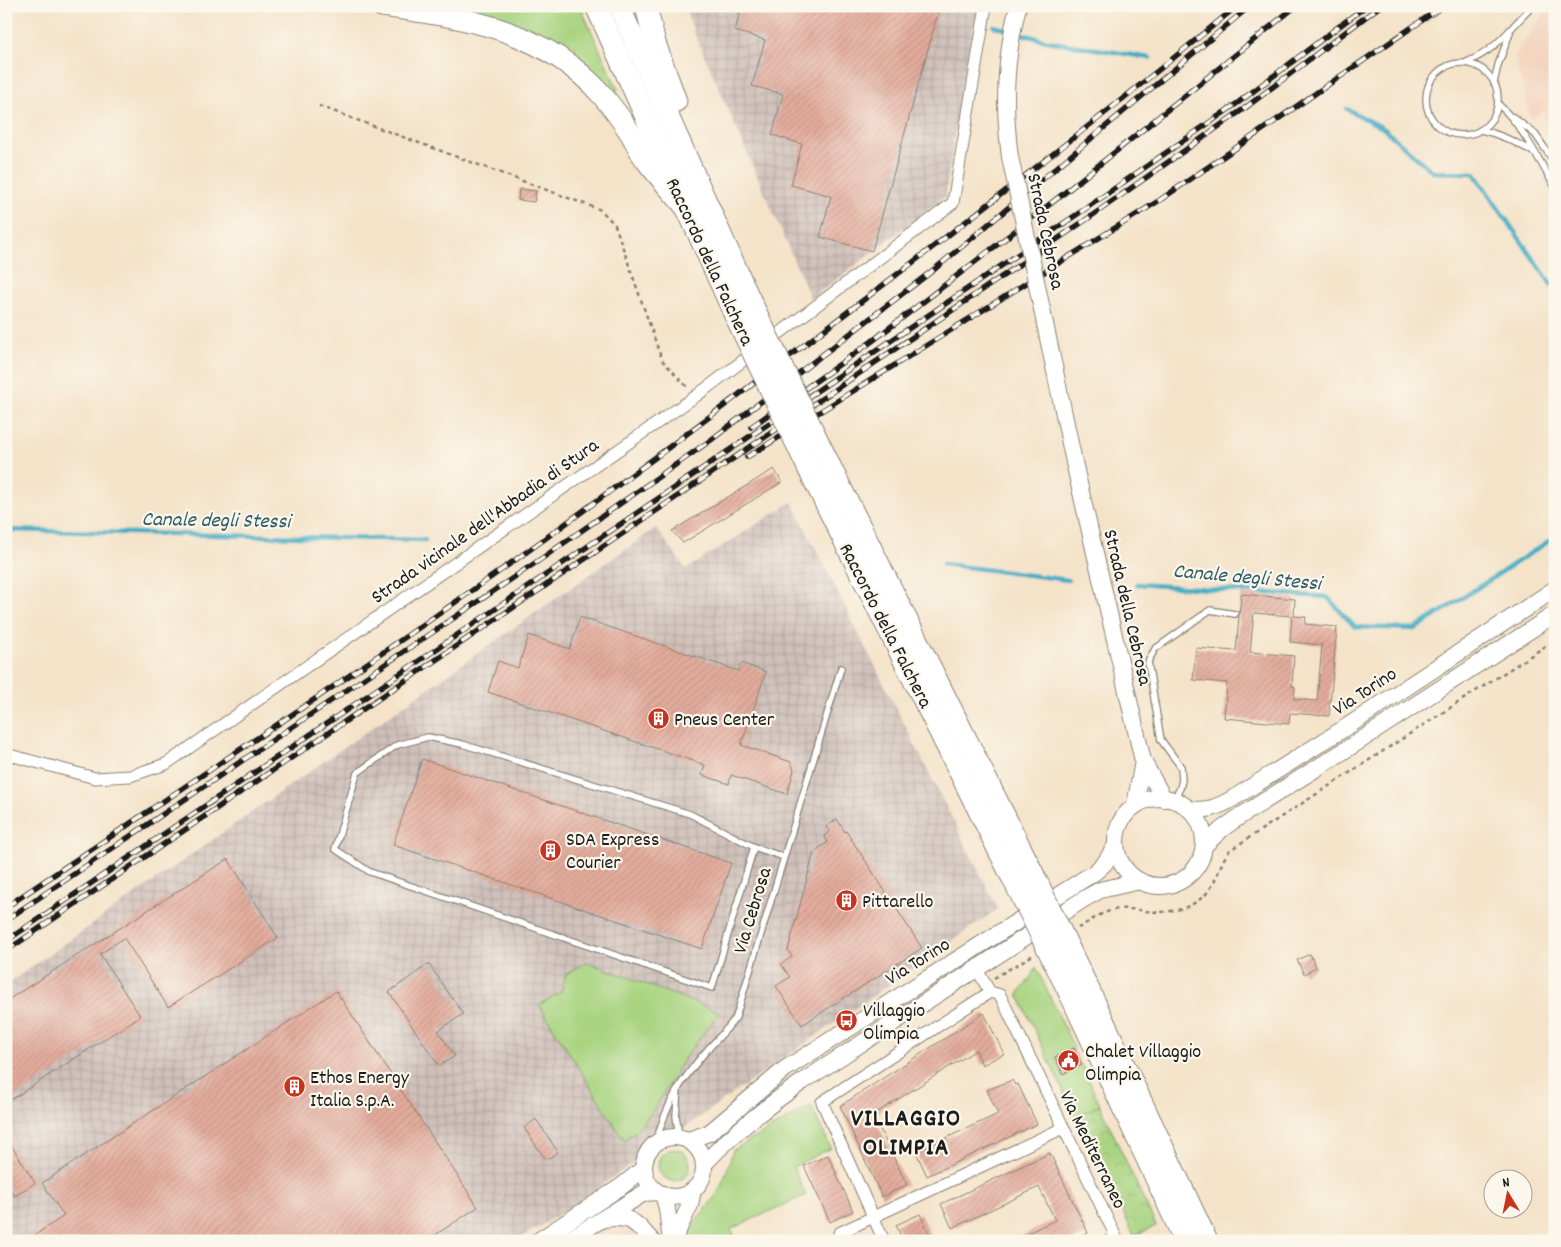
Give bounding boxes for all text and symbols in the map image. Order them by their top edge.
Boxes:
street label: Strada Cebrosa [1018,171,1070,293]
street label: Raccordo della Falchera [657,174,760,351]
street label: Strada vicinale dell'Abbadia di Stura [366,433,606,612]
water label: Canale degli Stessi [141,506,294,538]
street label: Strada della Cebrosa [1094,527,1158,689]
street label: Raccordo della Falchera [831,539,938,714]
water label: Canale degli Stessi [1171,558,1325,601]
street label: Via Torino [1328,661,1403,724]
building icon: Pneus Center [646,706,670,730]
place label: Pneus Center [674,707,775,735]
place label: SDA Express Courier [566,827,659,878]
building icon: SDA Express Courier [538,838,562,862]
street label: Via Cebrosa [728,864,780,957]
building icon: Pittarello [834,888,858,912]
place label: Pittarello [862,889,934,917]
street label: Via Torino [881,932,956,993]
place label: Villaggio Olimpia [863,998,925,1049]
bus stop icon: Villaggio Olimpia [835,1009,859,1033]
place label: Chalet Villaggio Olimpia [1085,1039,1201,1090]
public building icon: Chalet Villaggio Olimpia [1057,1049,1081,1073]
place label: Ethos Energy Italia S.p.A. [310,1065,410,1116]
building icon: Ethos Energy Italia S.p.A. [282,1075,306,1099]
street label: Via Mediterraneo [1051,1087,1132,1214]
district label: VILLAGGIO OLIMPIA [851,1102,961,1167]
north arrow [1484,1170,1534,1220]
text: N [1501,1173,1511,1194]

